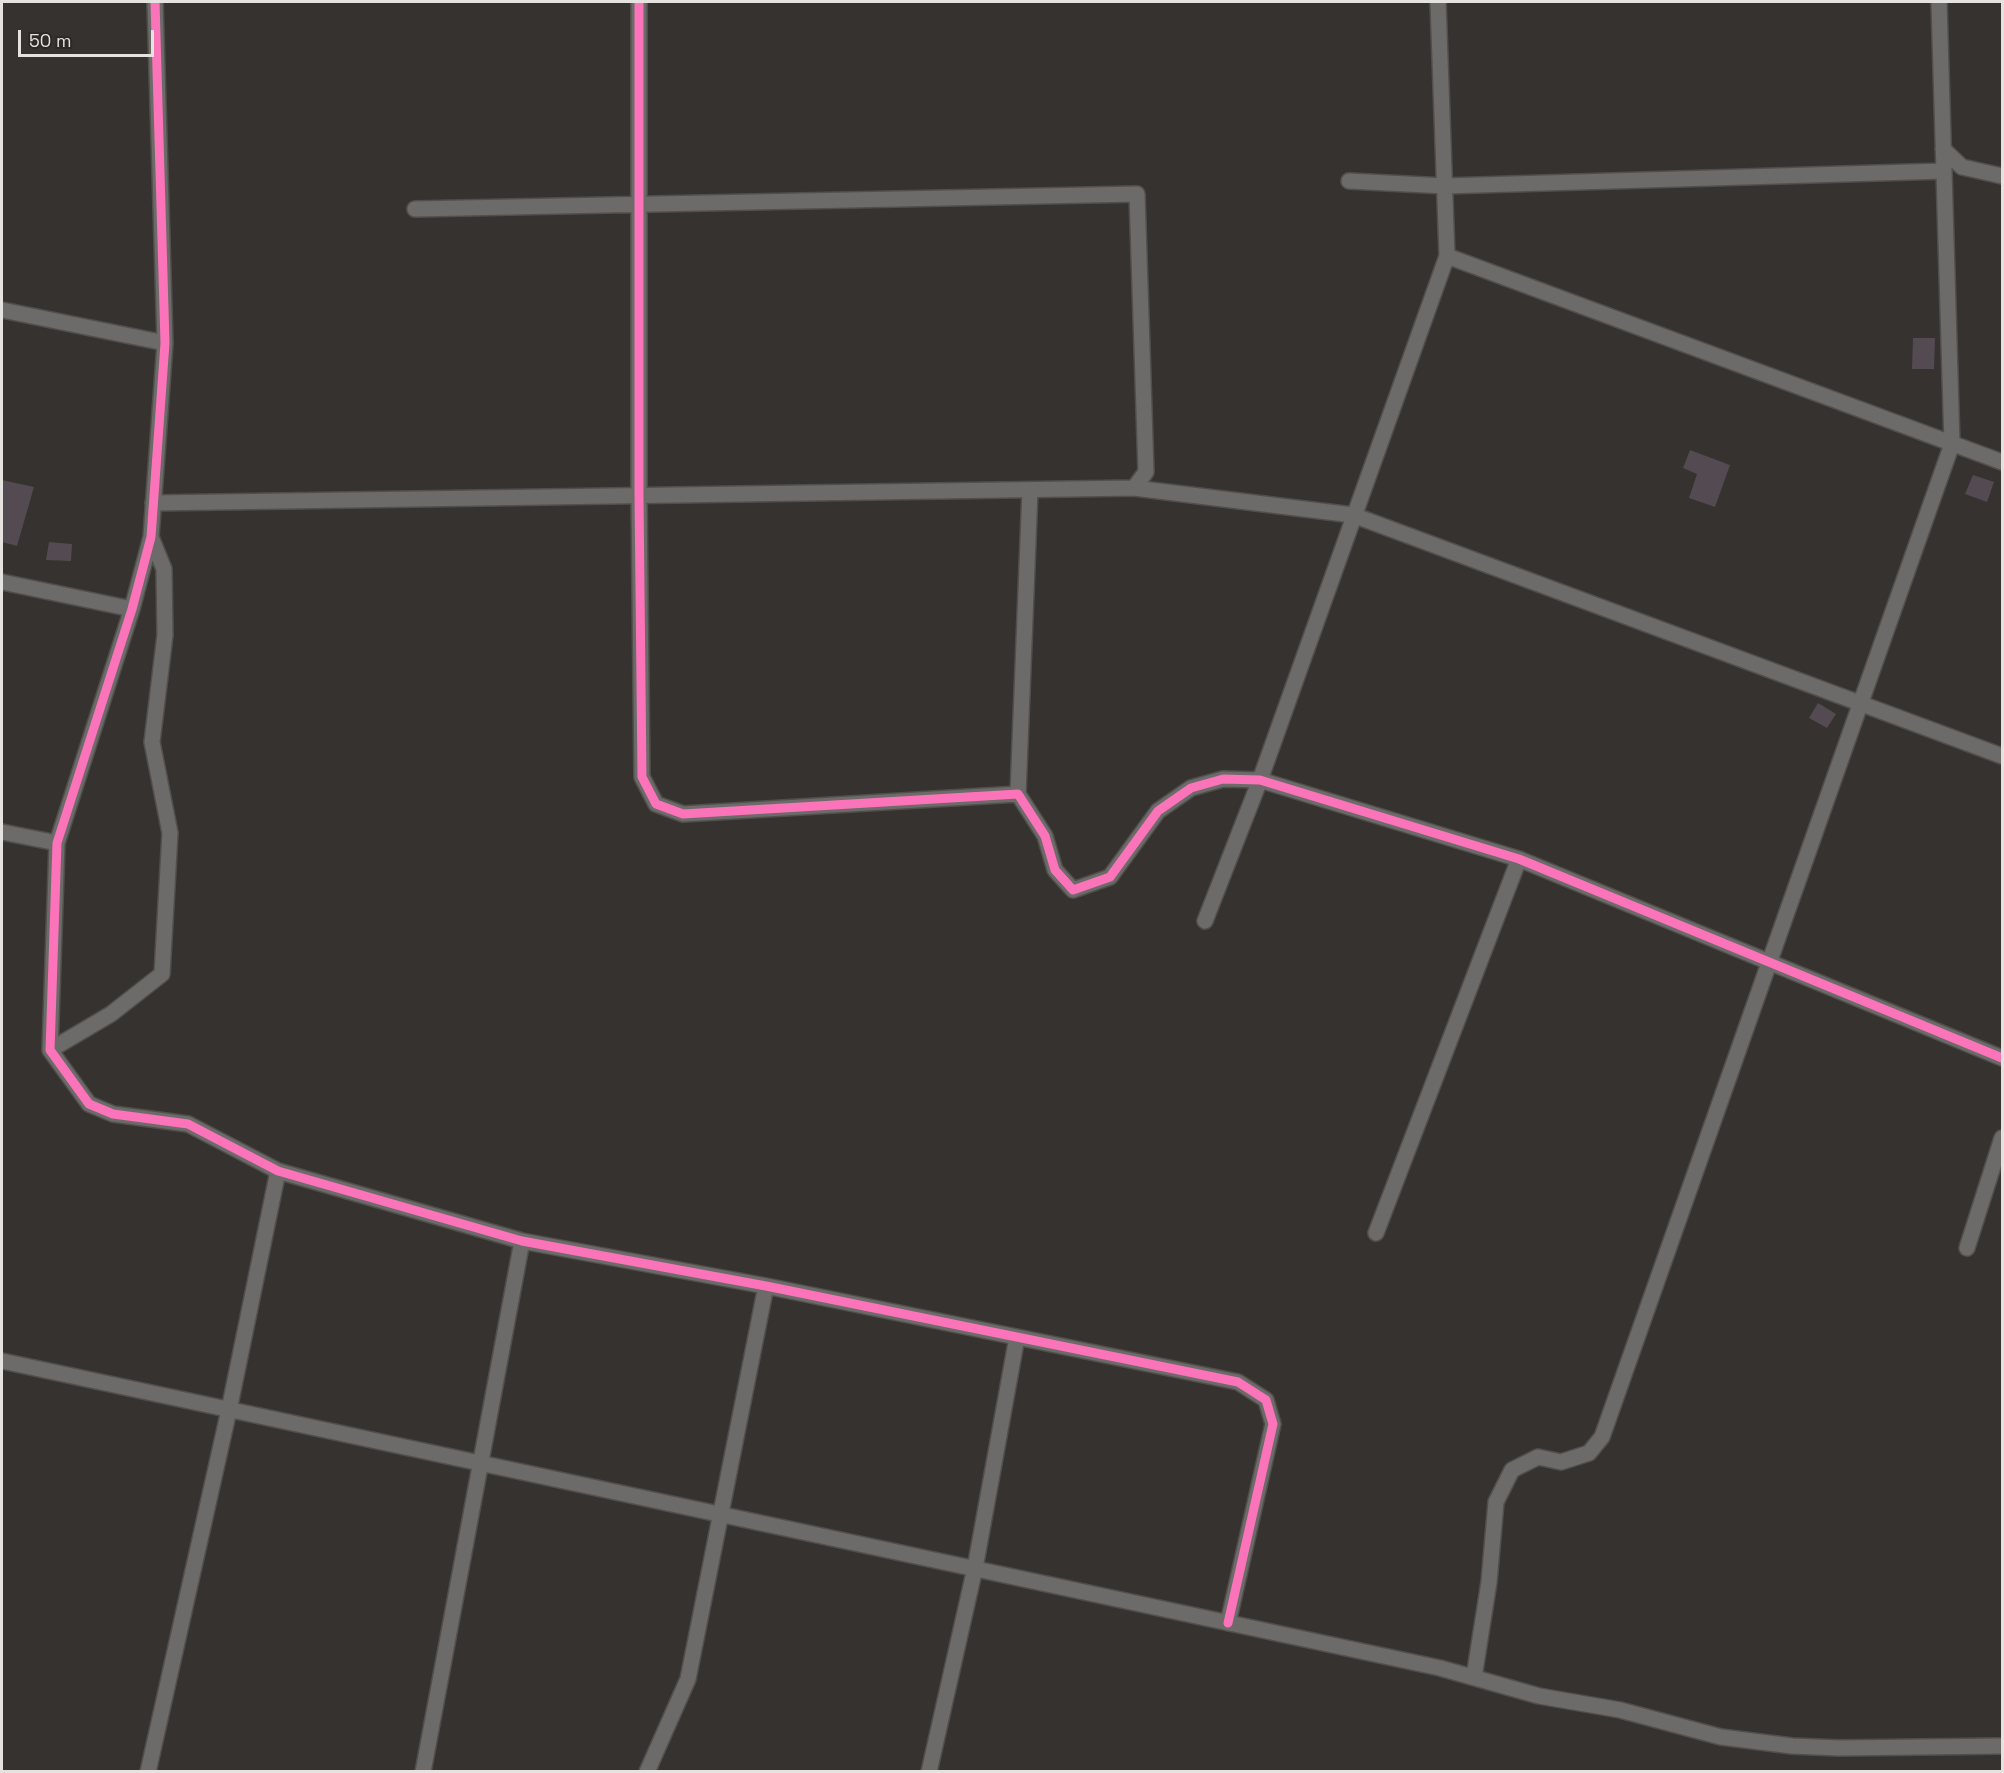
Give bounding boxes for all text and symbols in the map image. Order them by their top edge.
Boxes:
scale bar [21,18,158,56]
text: 50 m [29,29,71,52]

